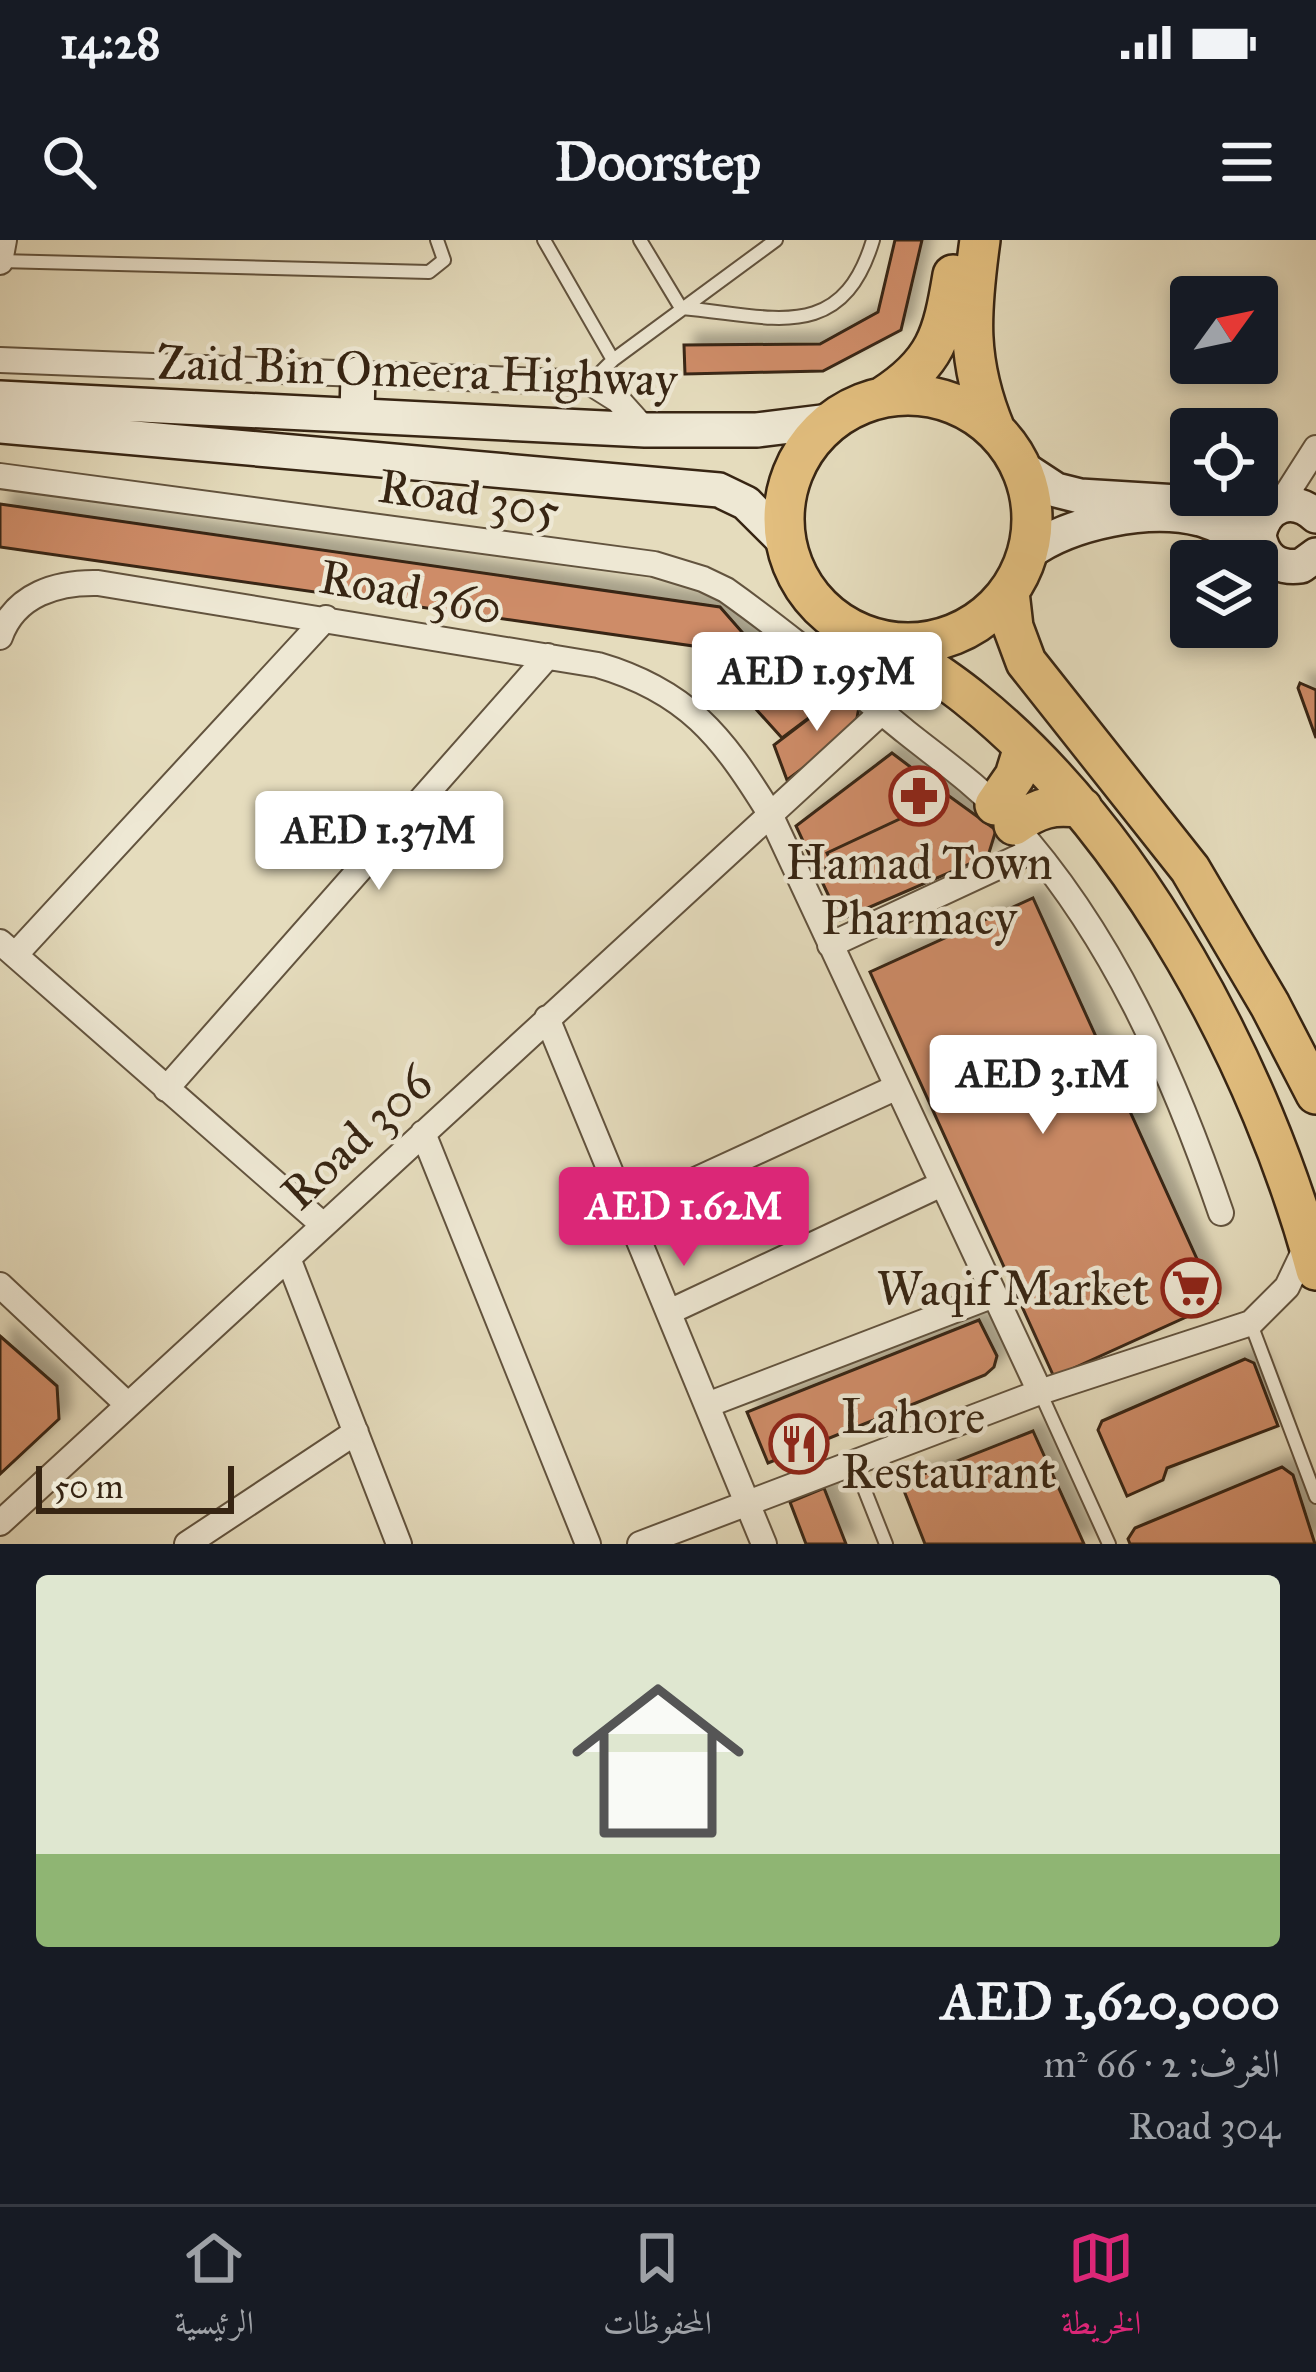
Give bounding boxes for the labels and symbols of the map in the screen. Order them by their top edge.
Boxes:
north arrow [1170,276,1278,384]
street label: Zaid Bin Omeera Highway [156,332,680,409]
street label: Road 305 [375,456,563,539]
street label: Road 360 [315,546,507,637]
pin: AED 1.95M [680,632,954,734]
pharmacy icon: Hamad Town Pharmacy [888,765,950,827]
pin: AED 1.37M [242,791,516,893]
place label: Hamad Town Pharmacy [785,833,1053,947]
pin: AED 3.1M [919,1035,1167,1137]
street label: Road 306 [269,1052,445,1222]
pin: AED 1.62M [547,1167,821,1269]
supermarket icon: Waqif Market [1160,1257,1222,1319]
place label: Waqif Market [877,1259,1149,1318]
place label: Lahore Restaurant [841,1387,1056,1501]
restaurant icon: Lahore Restaurant [768,1413,830,1475]
scale bar [36,1460,234,1513]

